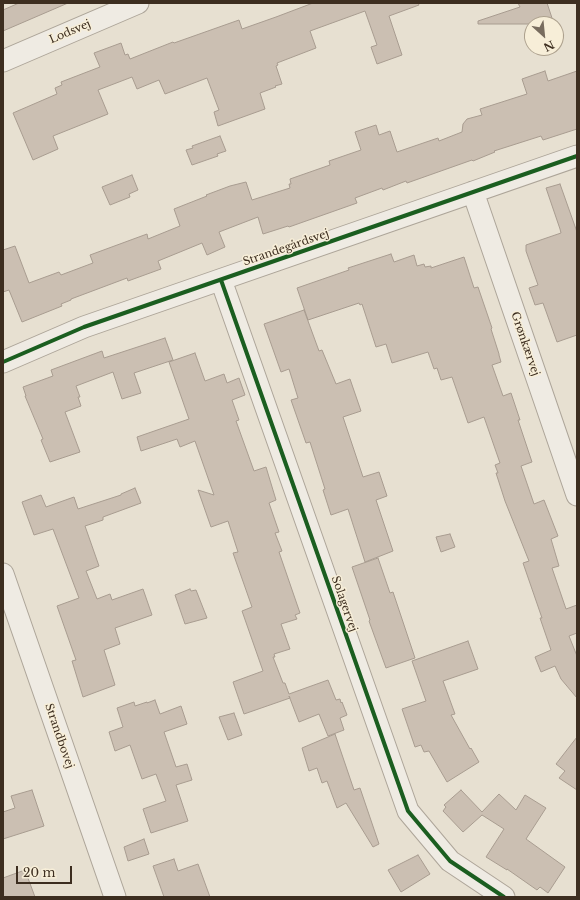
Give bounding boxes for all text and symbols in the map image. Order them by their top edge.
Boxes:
north arrow [524,16,564,56]
street label: Lodsvej [47,17,93,47]
text: N [541,37,557,54]
street label: Strandegårdsvej [241,227,331,269]
street label: Grønkærvej [508,310,542,378]
street label: Solagervej [328,574,360,634]
street label: Strandbovej [42,702,76,770]
scale bar [18,858,74,884]
text: 20 m [23,865,55,880]

